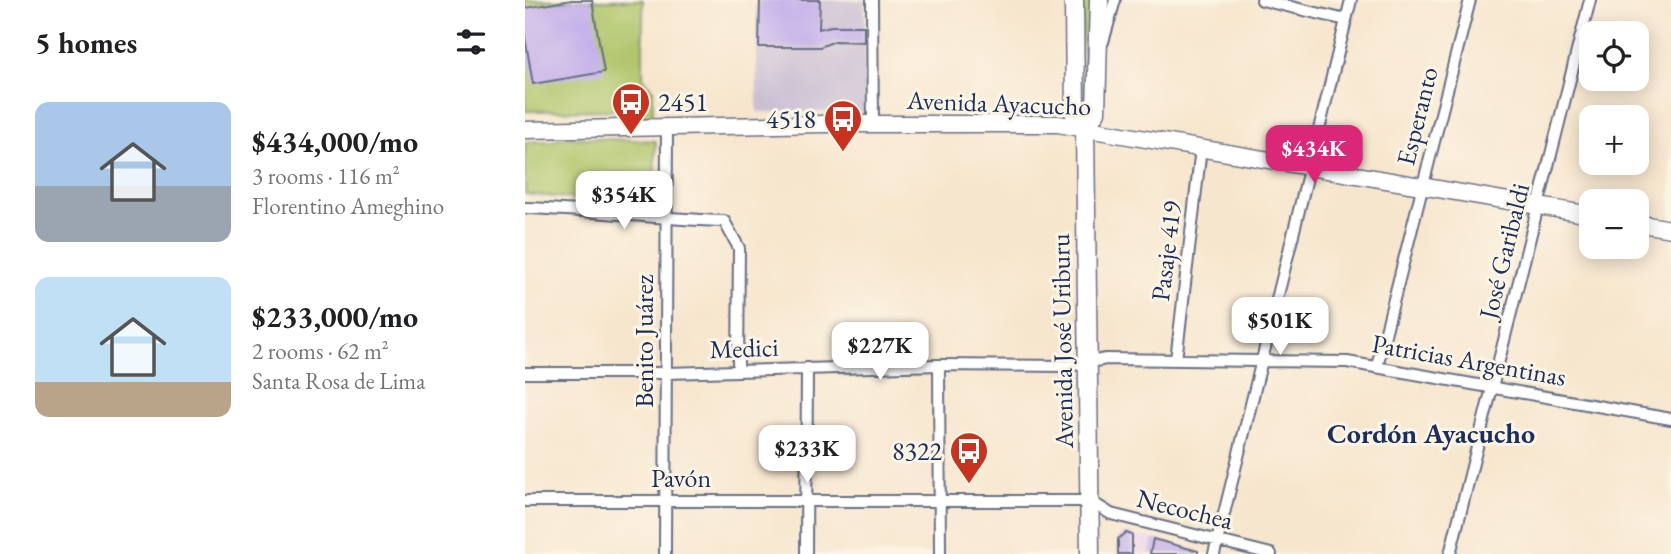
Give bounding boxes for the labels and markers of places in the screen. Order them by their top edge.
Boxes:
bus stop icon: 2451 [610,81,652,136]
place label: 2451 [658,85,708,119]
bus stop icon: 4518 [822,98,864,153]
place label: 4518 [766,102,816,136]
pin: $434K [1265,125,1363,185]
pin: $354K [575,172,673,231]
pin: $501K [1231,298,1329,357]
pin: $227K [831,322,929,382]
pin: $233K [758,426,856,485]
bus stop icon: 8322 [948,430,990,485]
place label: 8322 [892,434,943,468]

